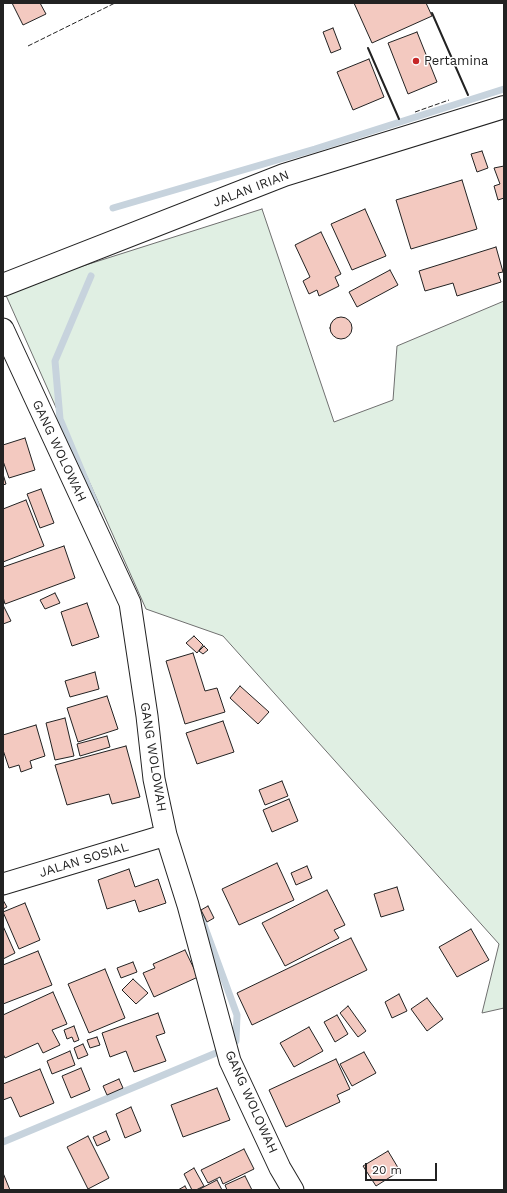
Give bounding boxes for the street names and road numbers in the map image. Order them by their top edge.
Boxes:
street label: JALAN IRIAN [211,167,291,211]
street label: GANG WOLOWAH [29,398,89,504]
street label: GANG WOLOWAH [137,701,169,813]
street label: JALAN SOSIAL [37,839,131,881]
street label: GANG WOLOWAH [221,1048,281,1156]

